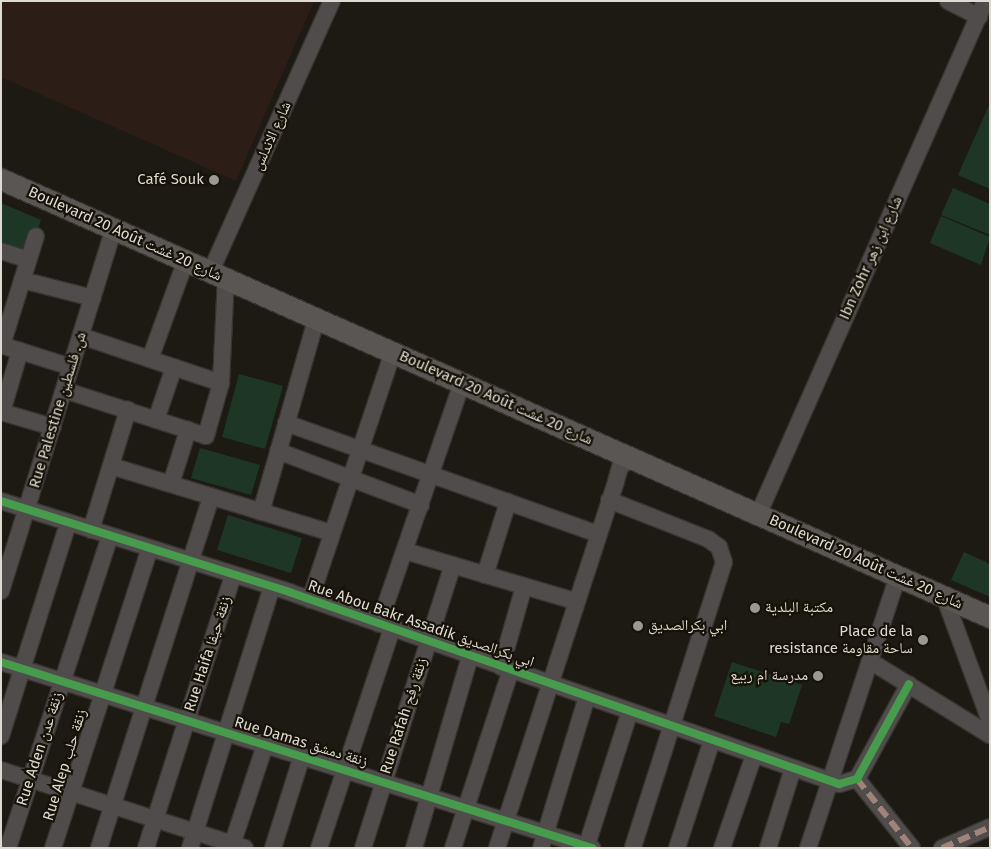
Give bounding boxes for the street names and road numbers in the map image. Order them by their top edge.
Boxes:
street label: شارع الاندلس [249,99,295,173]
street label: Boulevard 20 Août شارع 20 غشت [25,183,225,285]
street label: Ibn Zohr شارع ابن زهر [836,193,906,323]
street label: Rue Palestine ش. فلسطين [26,330,90,490]
street label: Boulevard 20 Août شارع 20 غشت [396,347,596,449]
street label: Boulevard 20 Août شارع 20 غشت [766,511,966,613]
street label: Rue Abou Bakr Assadik ابي بكرالصديق [305,577,537,671]
street label: Rue Haifa زنقة حيفا [181,594,235,714]
street label: Rue Rafah زنقة رفح [377,656,431,776]
street label: Rue Aden زنقة عدن [13,690,67,808]
street label: Rue Alep زنقة حلب [39,707,91,823]
street label: Rue Damas زنقة دمشق [232,713,370,771]

